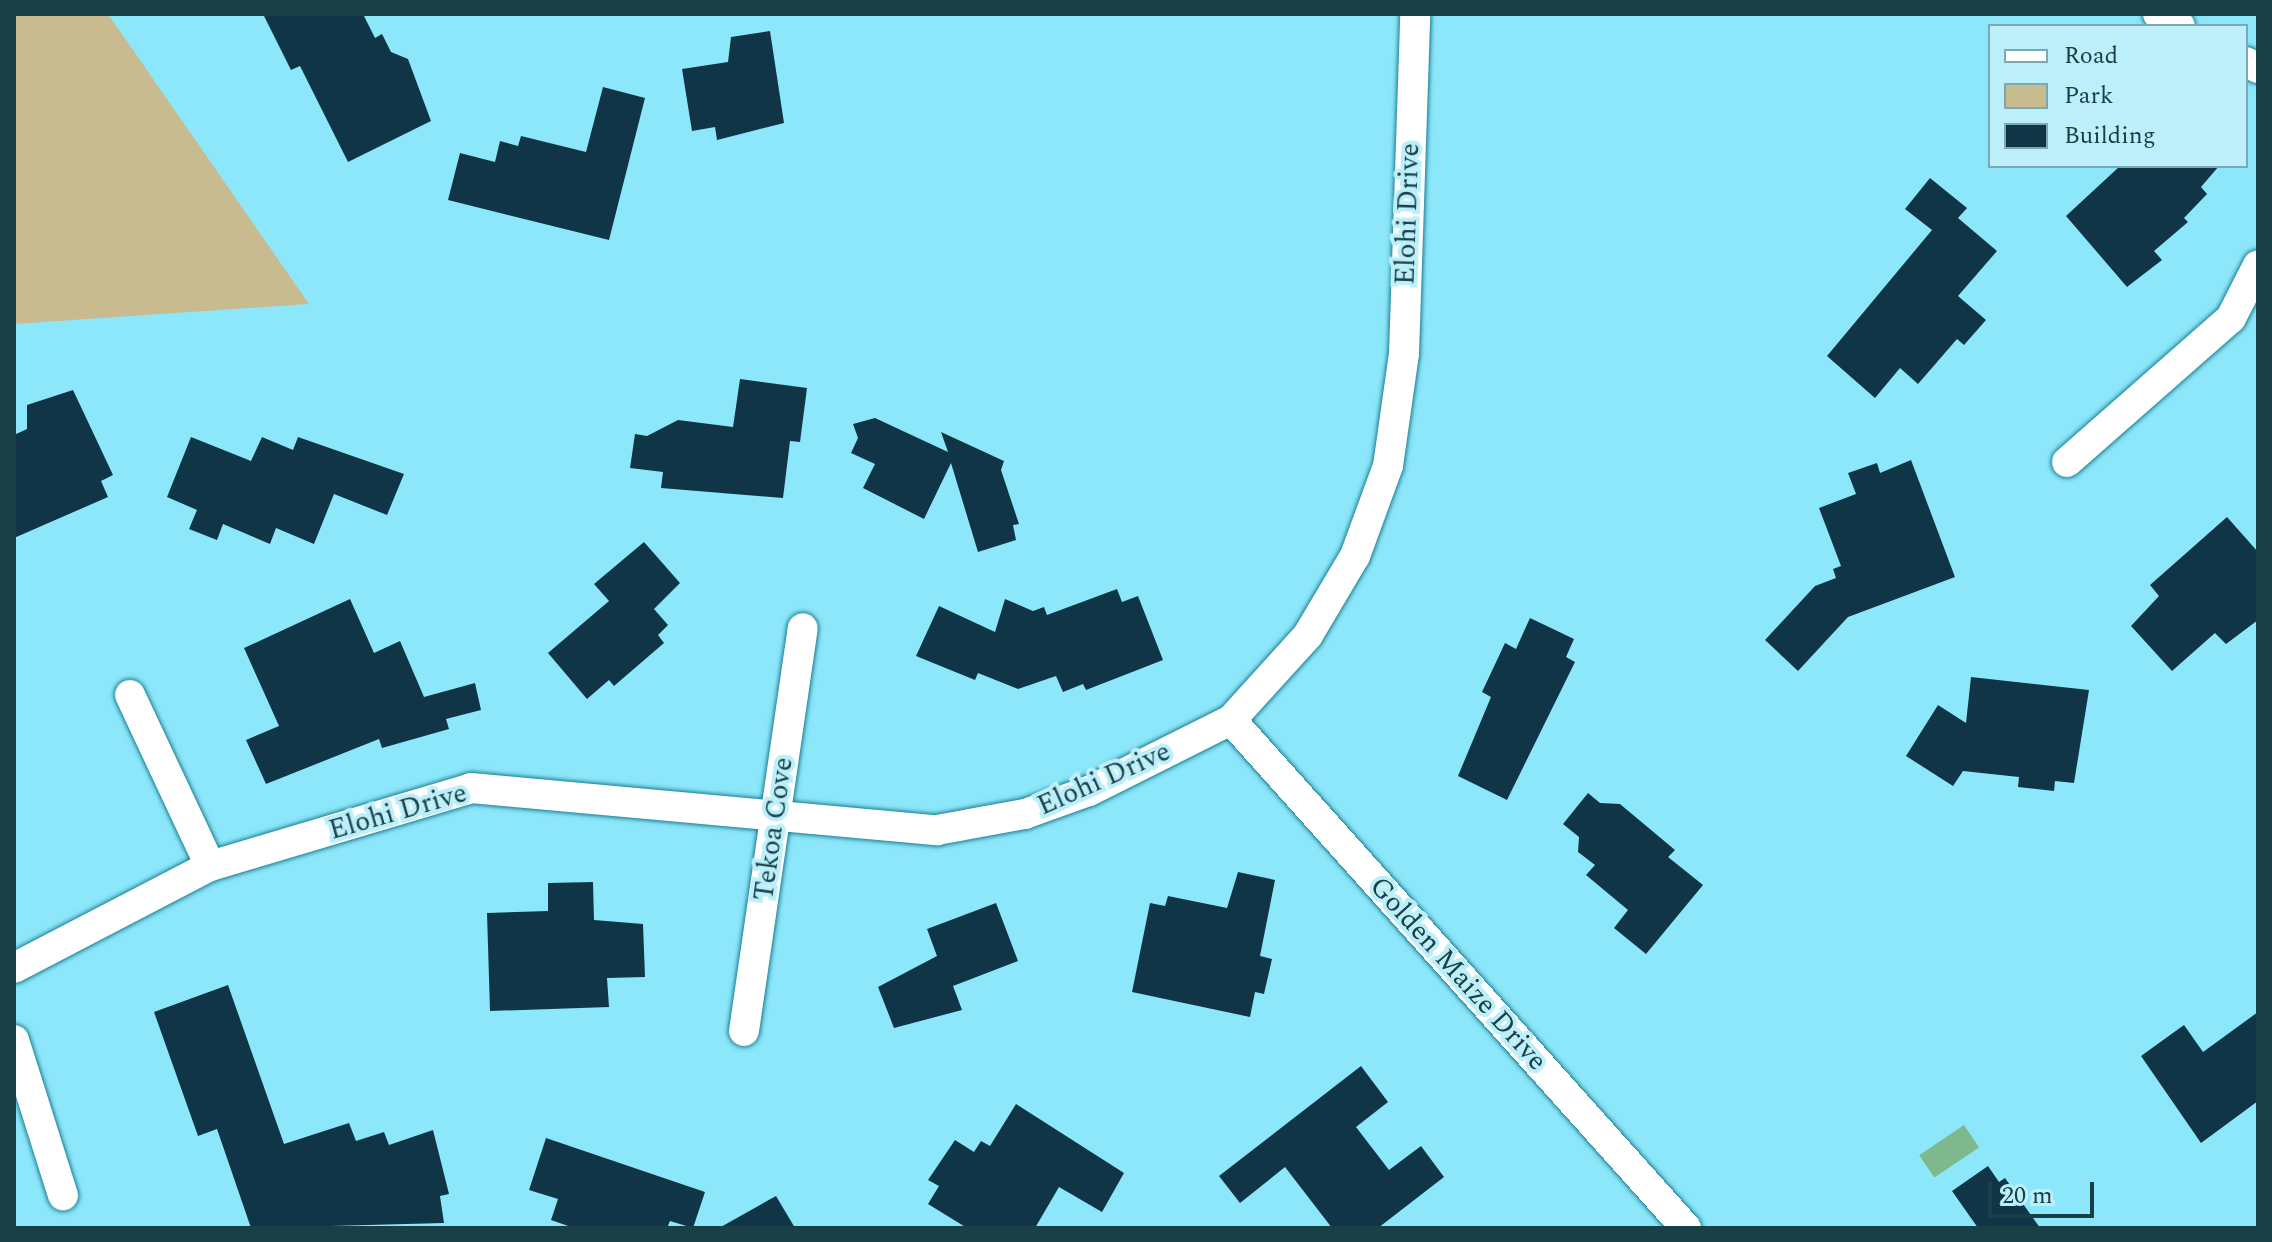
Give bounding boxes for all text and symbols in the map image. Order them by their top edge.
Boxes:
legend [1988,24,2248,168]
text: Road [2064,38,2118,74]
text: Park [2064,78,2114,114]
text: Building [2064,118,2156,154]
street label: Elohi Drive [1389,142,1427,286]
street label: Elohi Drive [1032,735,1176,823]
street label: Tekoa Cove [747,755,801,903]
street label: Elohi Drive [325,776,471,848]
street label: Golden Maize Drive [1362,870,1554,1078]
scale bar [1992,1166,2098,1216]
text: 20 m [2002,1178,2053,1214]

